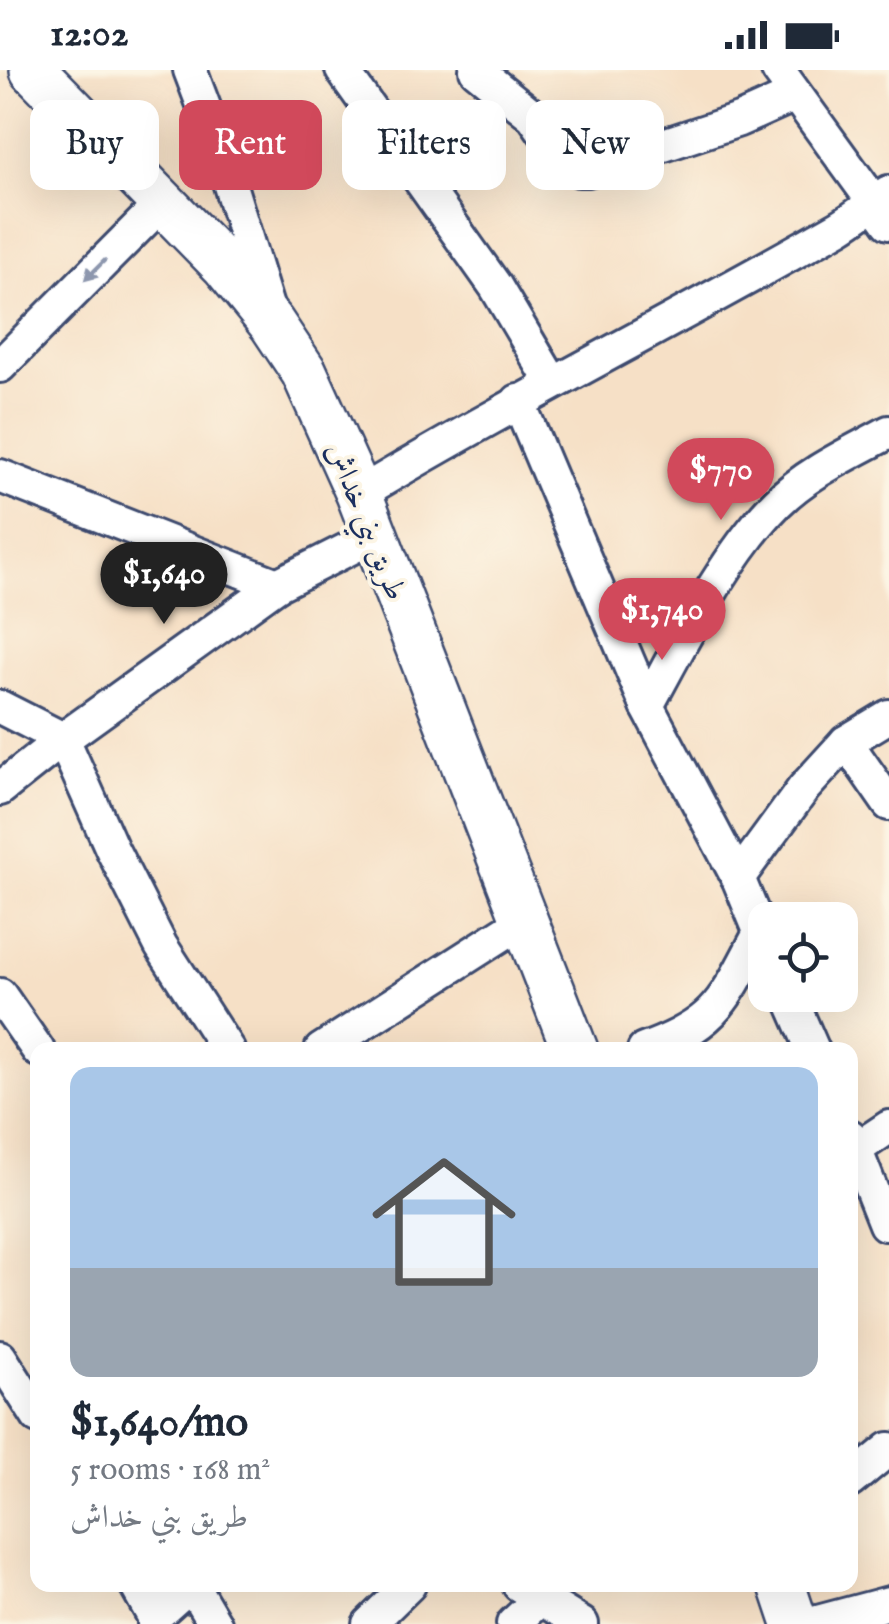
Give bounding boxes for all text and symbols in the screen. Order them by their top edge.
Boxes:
text: 12:02 [50,11,129,59]
chip: Buy [30,100,159,190]
chip: Rent [179,100,322,190]
chip: Filters [342,100,506,190]
chip: New [526,100,664,190]
one-way arrow [84,258,108,281]
street label: طريق بني خداش [311,437,414,609]
pin: $770 [662,438,780,523]
text: $770 [689,450,753,491]
pin: $1,640 [83,542,245,627]
text: $1,640 [122,554,206,595]
pin: $1,740 [581,578,743,663]
text: $1,740 [621,590,703,631]
map controls [748,902,858,1012]
button: locate [748,902,858,1012]
icon: home [354,1132,534,1312]
text: $1,640/mo [70,1397,248,1450]
text: 5 rooms · 168 m² [70,1450,270,1491]
text: طريق بني خداش [70,1498,248,1539]

